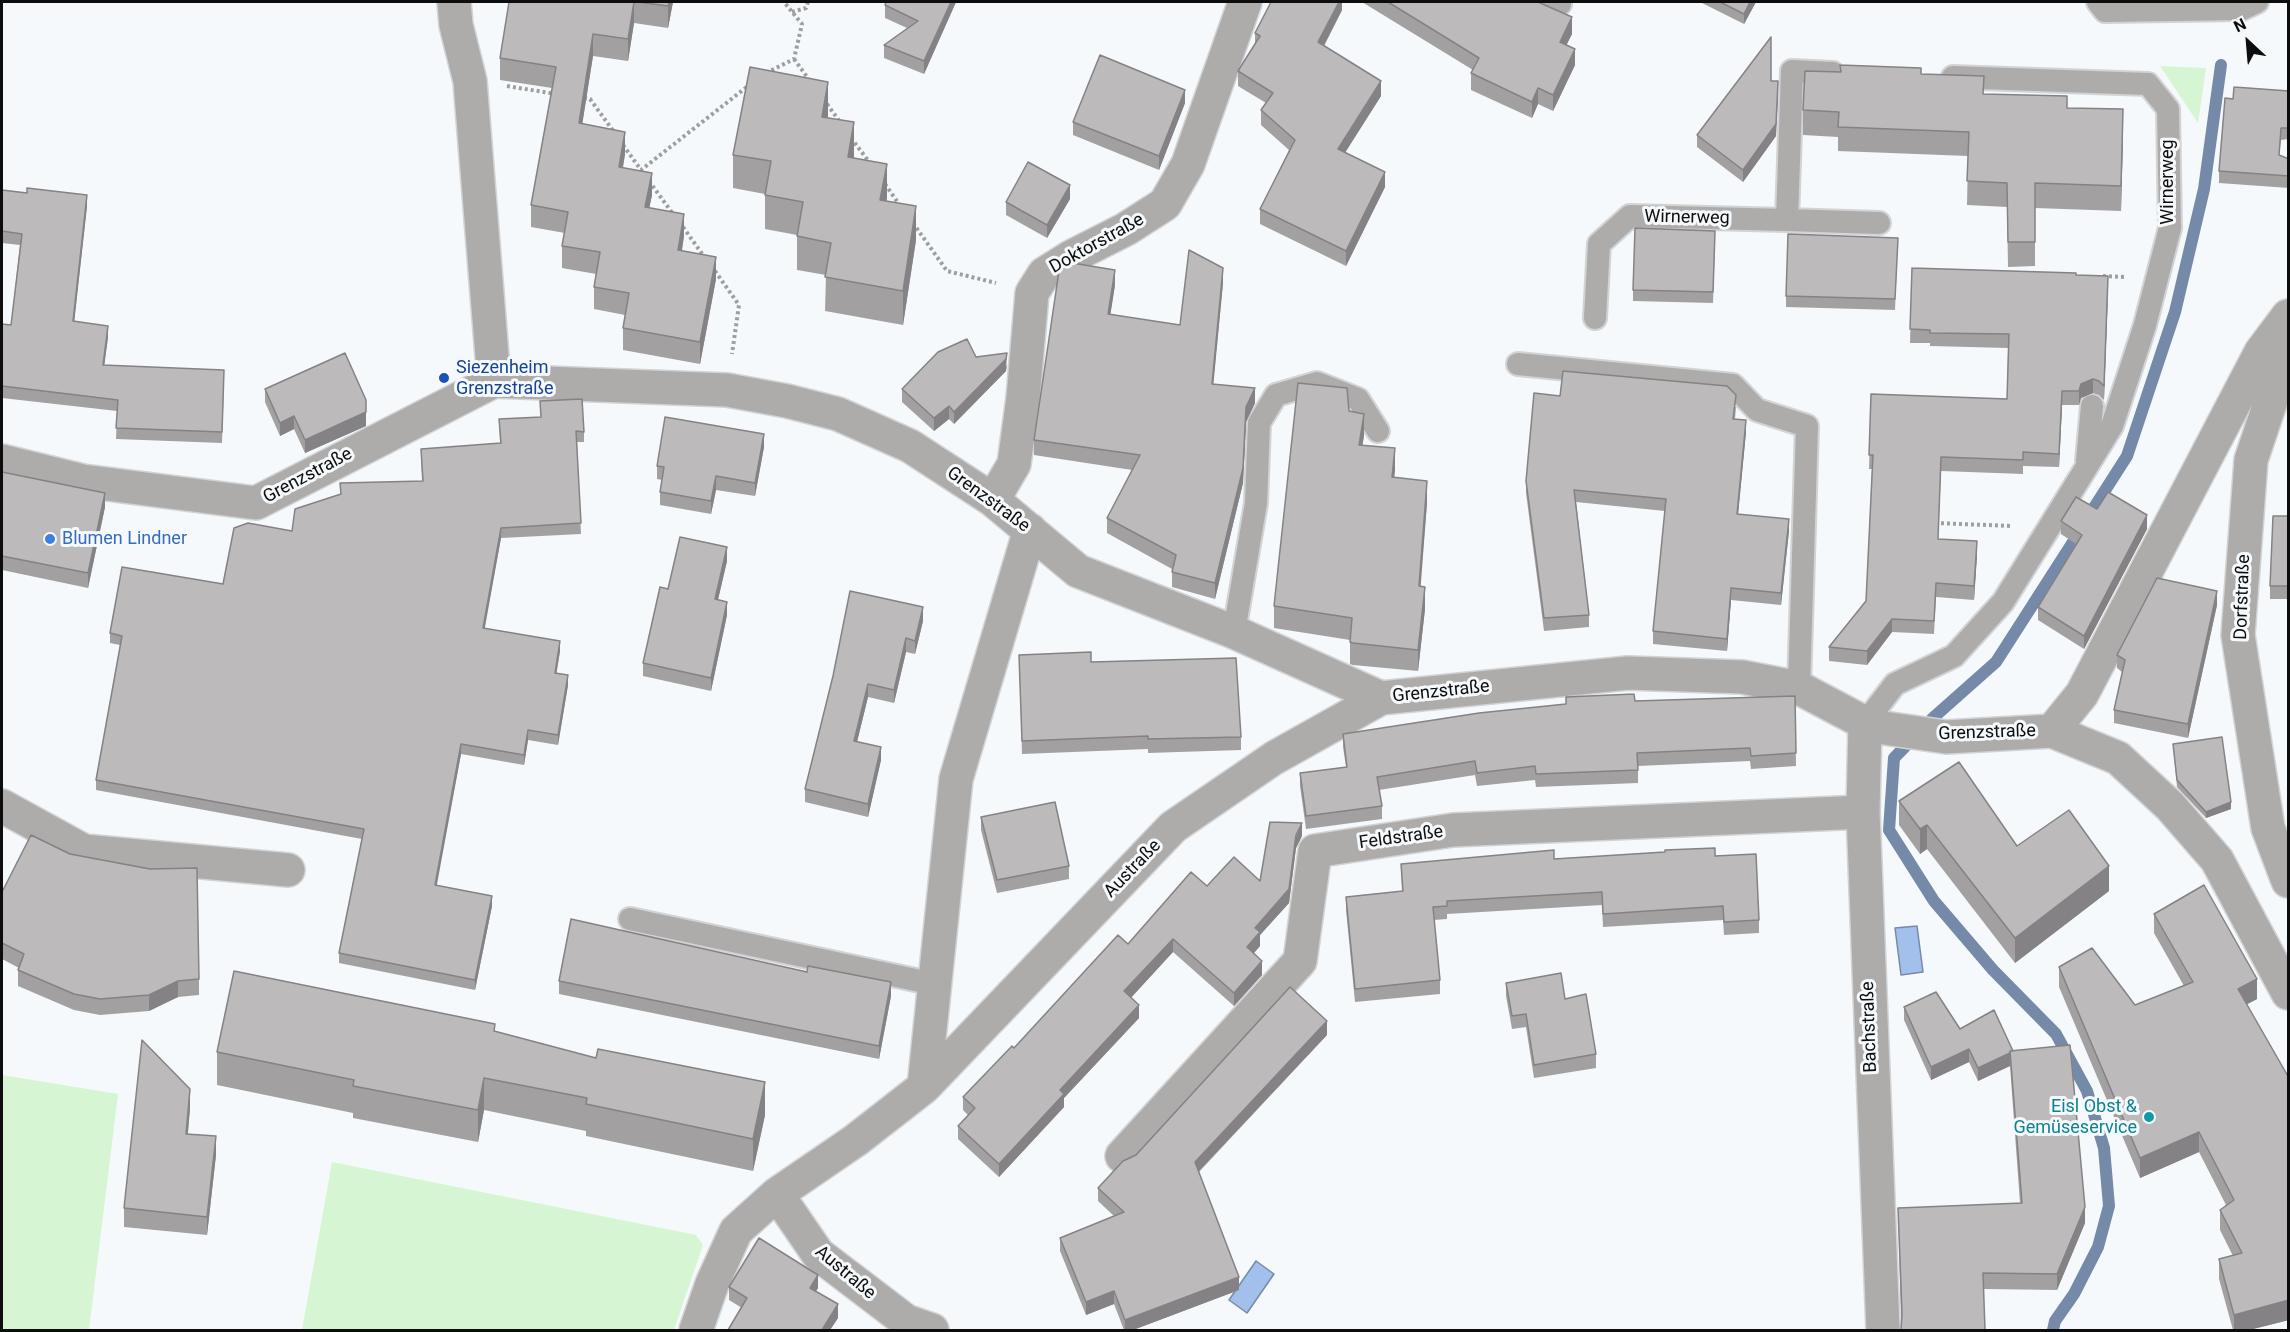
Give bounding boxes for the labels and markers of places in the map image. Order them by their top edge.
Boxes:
place label: Siezenheim Grenzstraße [456,357,554,400]
marker: Siezenheim Grenzstraße [437,371,451,385]
place label: Blumen Lindner [62,528,187,550]
marker: Blumen Lindner [43,532,57,546]
place label: Eisl Obst & Gemüseservice [2013,1096,2137,1138]
marker: Eisl Obst & Gemüseservice [2142,1110,2156,1124]

